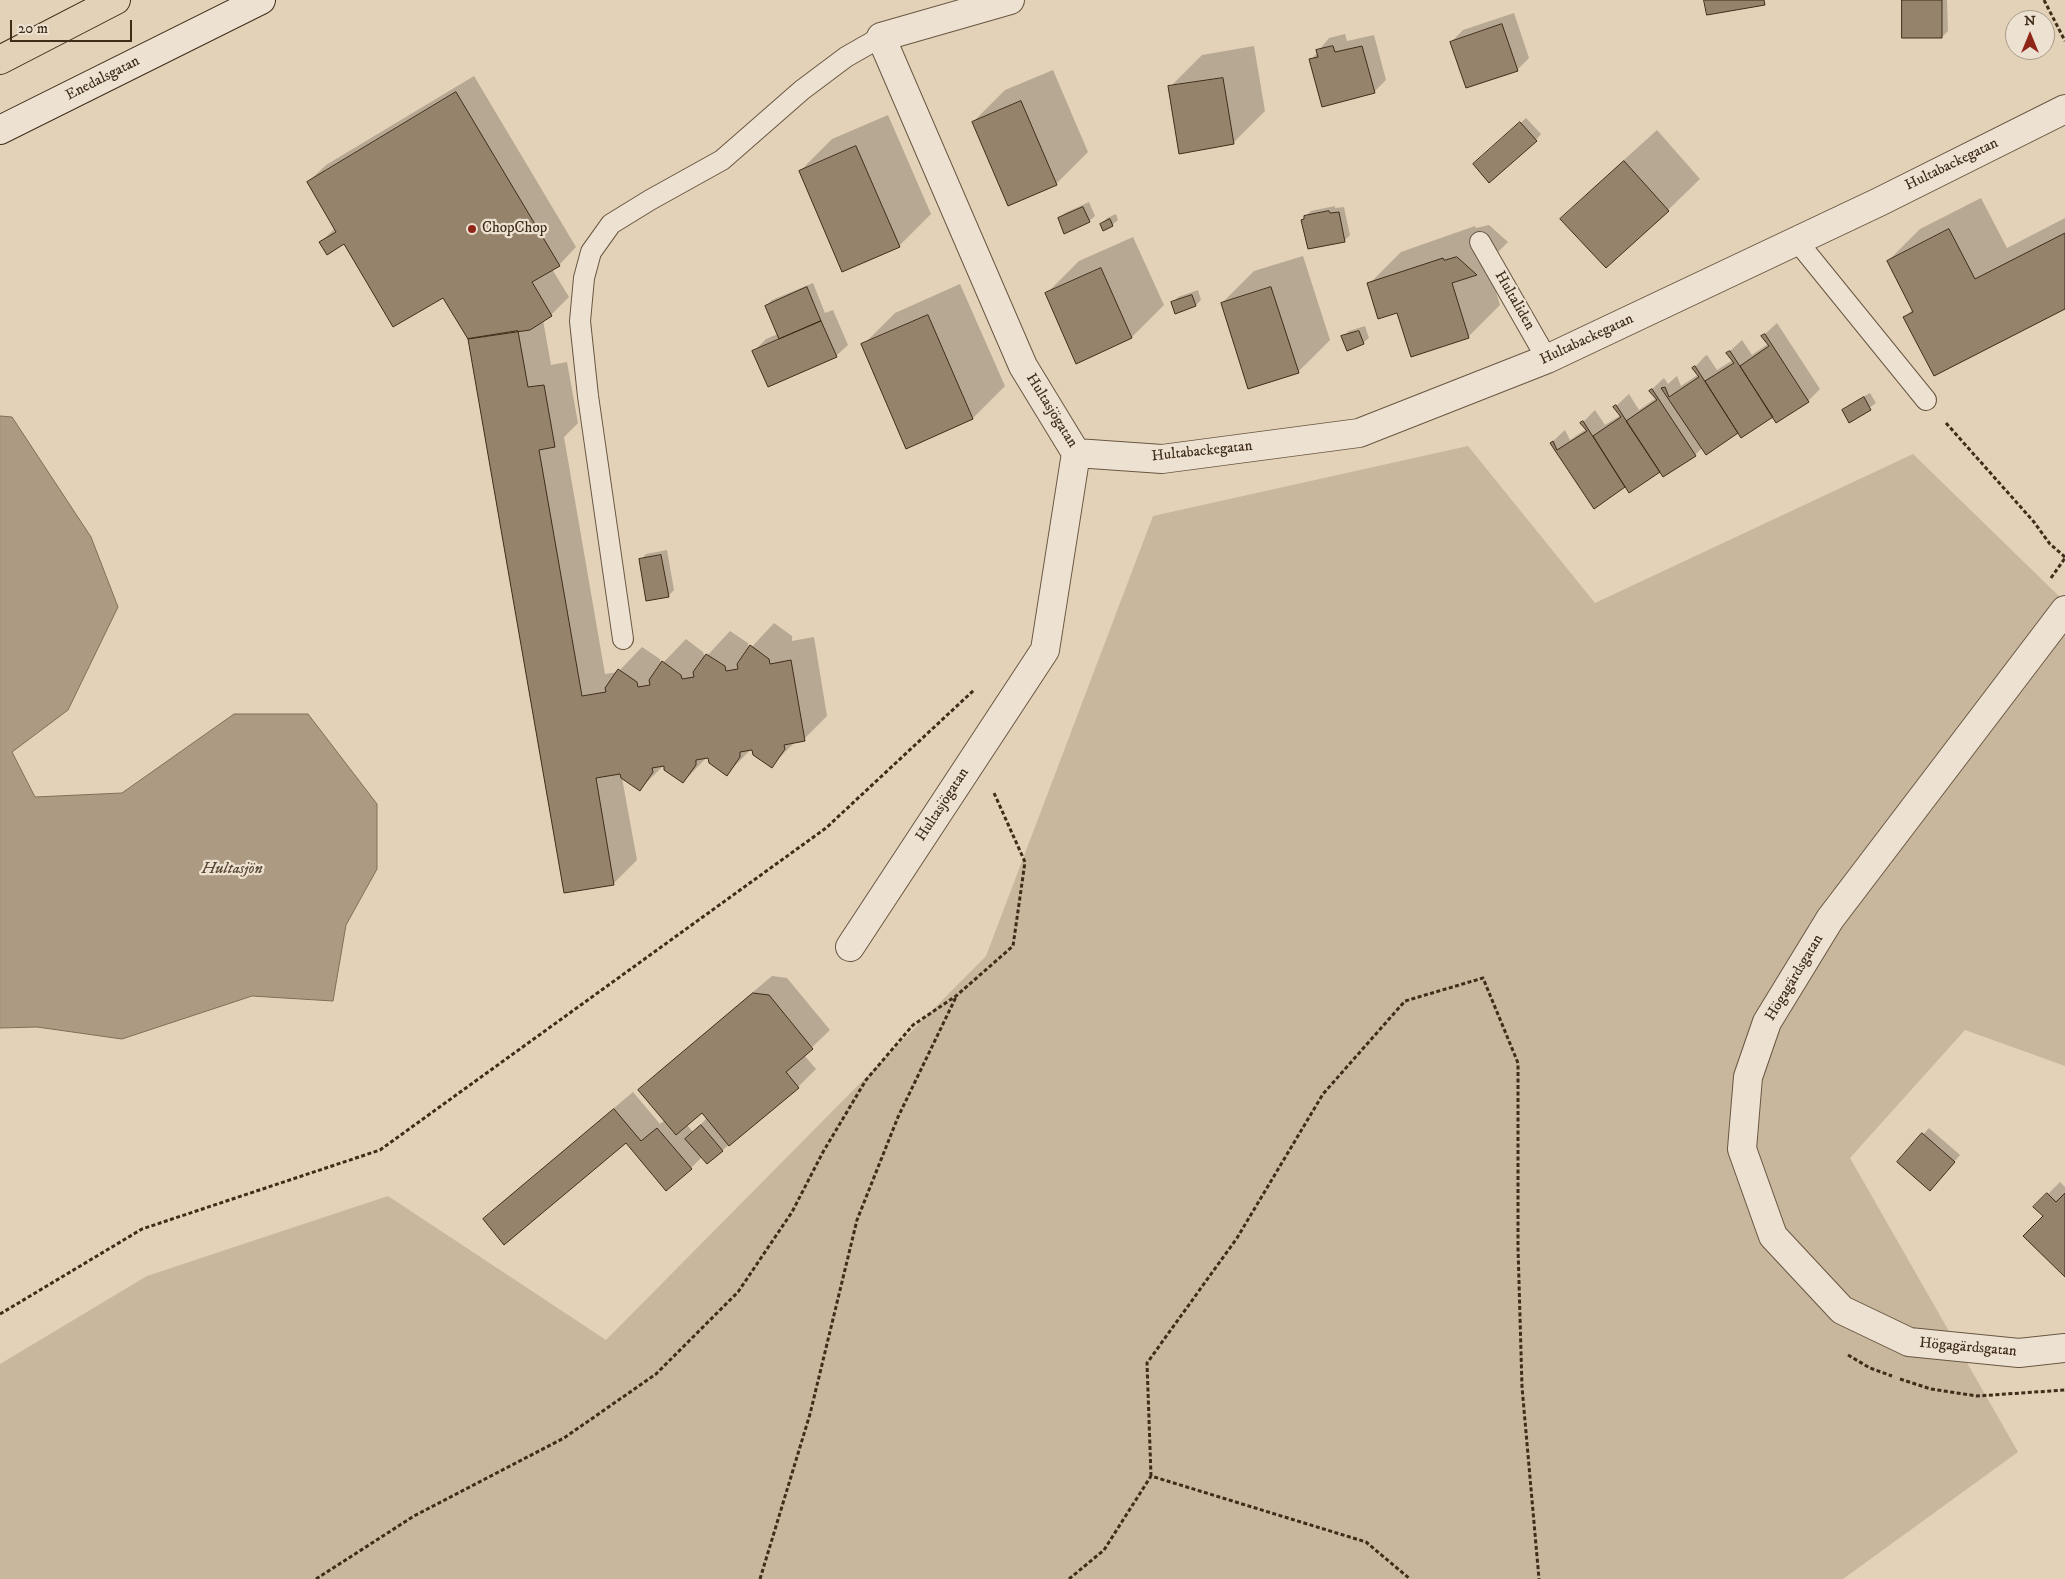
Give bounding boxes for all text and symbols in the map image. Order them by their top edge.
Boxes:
scale bar [12,10,135,42]
north arrow [2005,10,2055,60]
text: N [2024,12,2036,30]
text: 20 m [18,19,48,38]
street label: Enedalsgatan [63,53,143,105]
street label: Hultabackegatan [1903,135,2001,195]
place label: ChopChop [482,220,547,238]
marker: ChopChop [466,223,478,235]
street label: Hultaliden [1490,268,1538,334]
street label: Hultabackegatan [1537,310,1637,370]
street label: Hultasjögatan [1021,371,1081,451]
street label: Hultabackegatan [1151,438,1253,466]
street label: Hultasjögatan [913,765,973,845]
water label: Hultasjön [201,860,263,880]
street label: Högagärdsgatan [1762,931,1828,1025]
street label: Högagärdsgatan [1919,1335,2017,1361]

